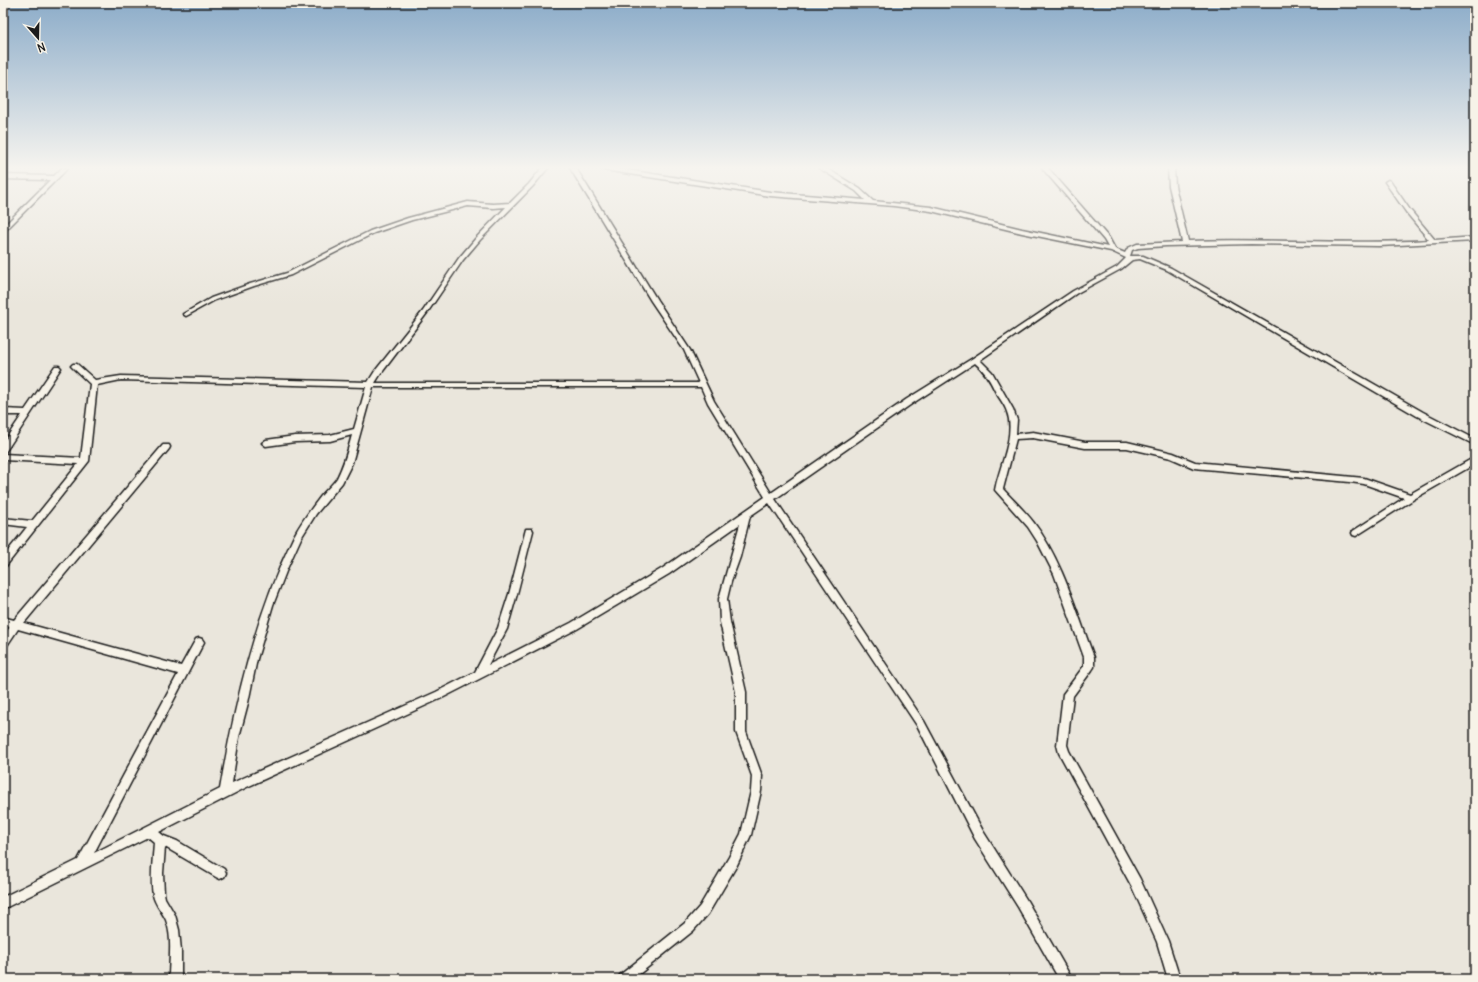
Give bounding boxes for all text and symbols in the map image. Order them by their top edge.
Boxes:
north arrow [18,18,58,58]
text: N [35,40,47,55]

